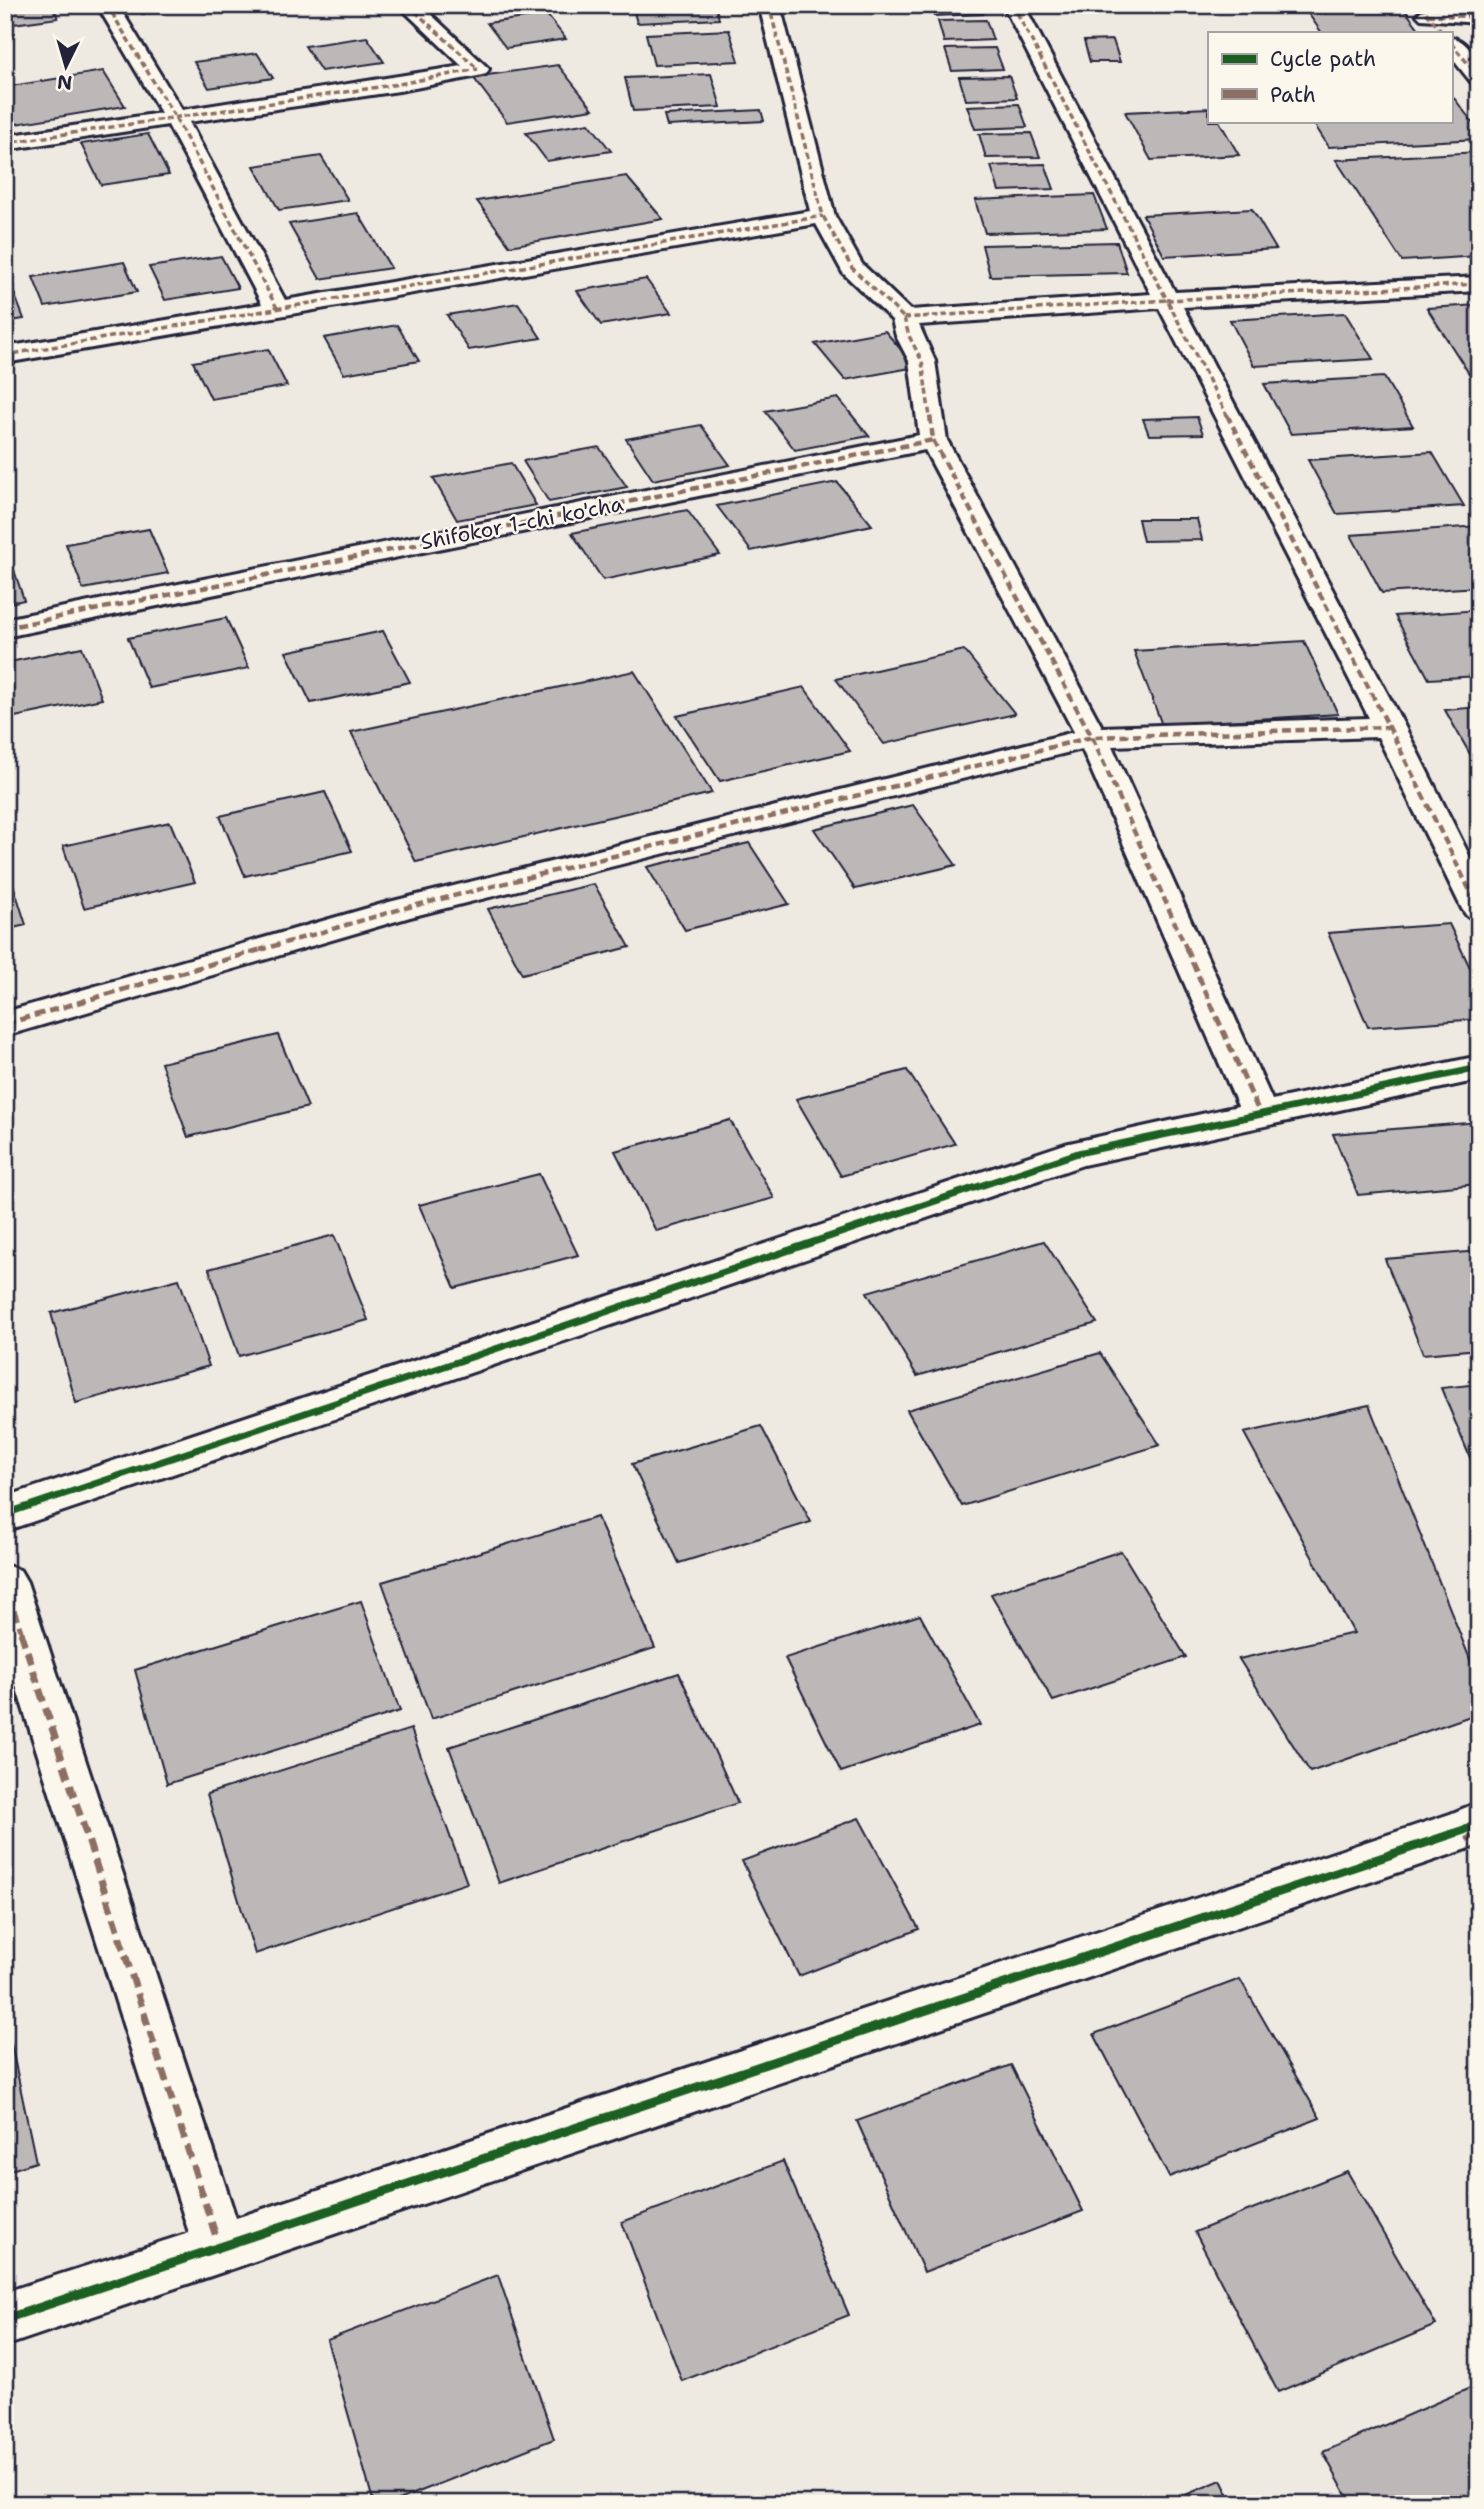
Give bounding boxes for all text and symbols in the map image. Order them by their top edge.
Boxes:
north arrow [32,32,102,102]
legend [1208,32,1452,122]
text: Cycle path [1270,45,1376,73]
text: N [56,69,73,96]
text: Path [1270,81,1316,109]
street label: Shifokor 1-chi ko'cha [418,490,626,556]

